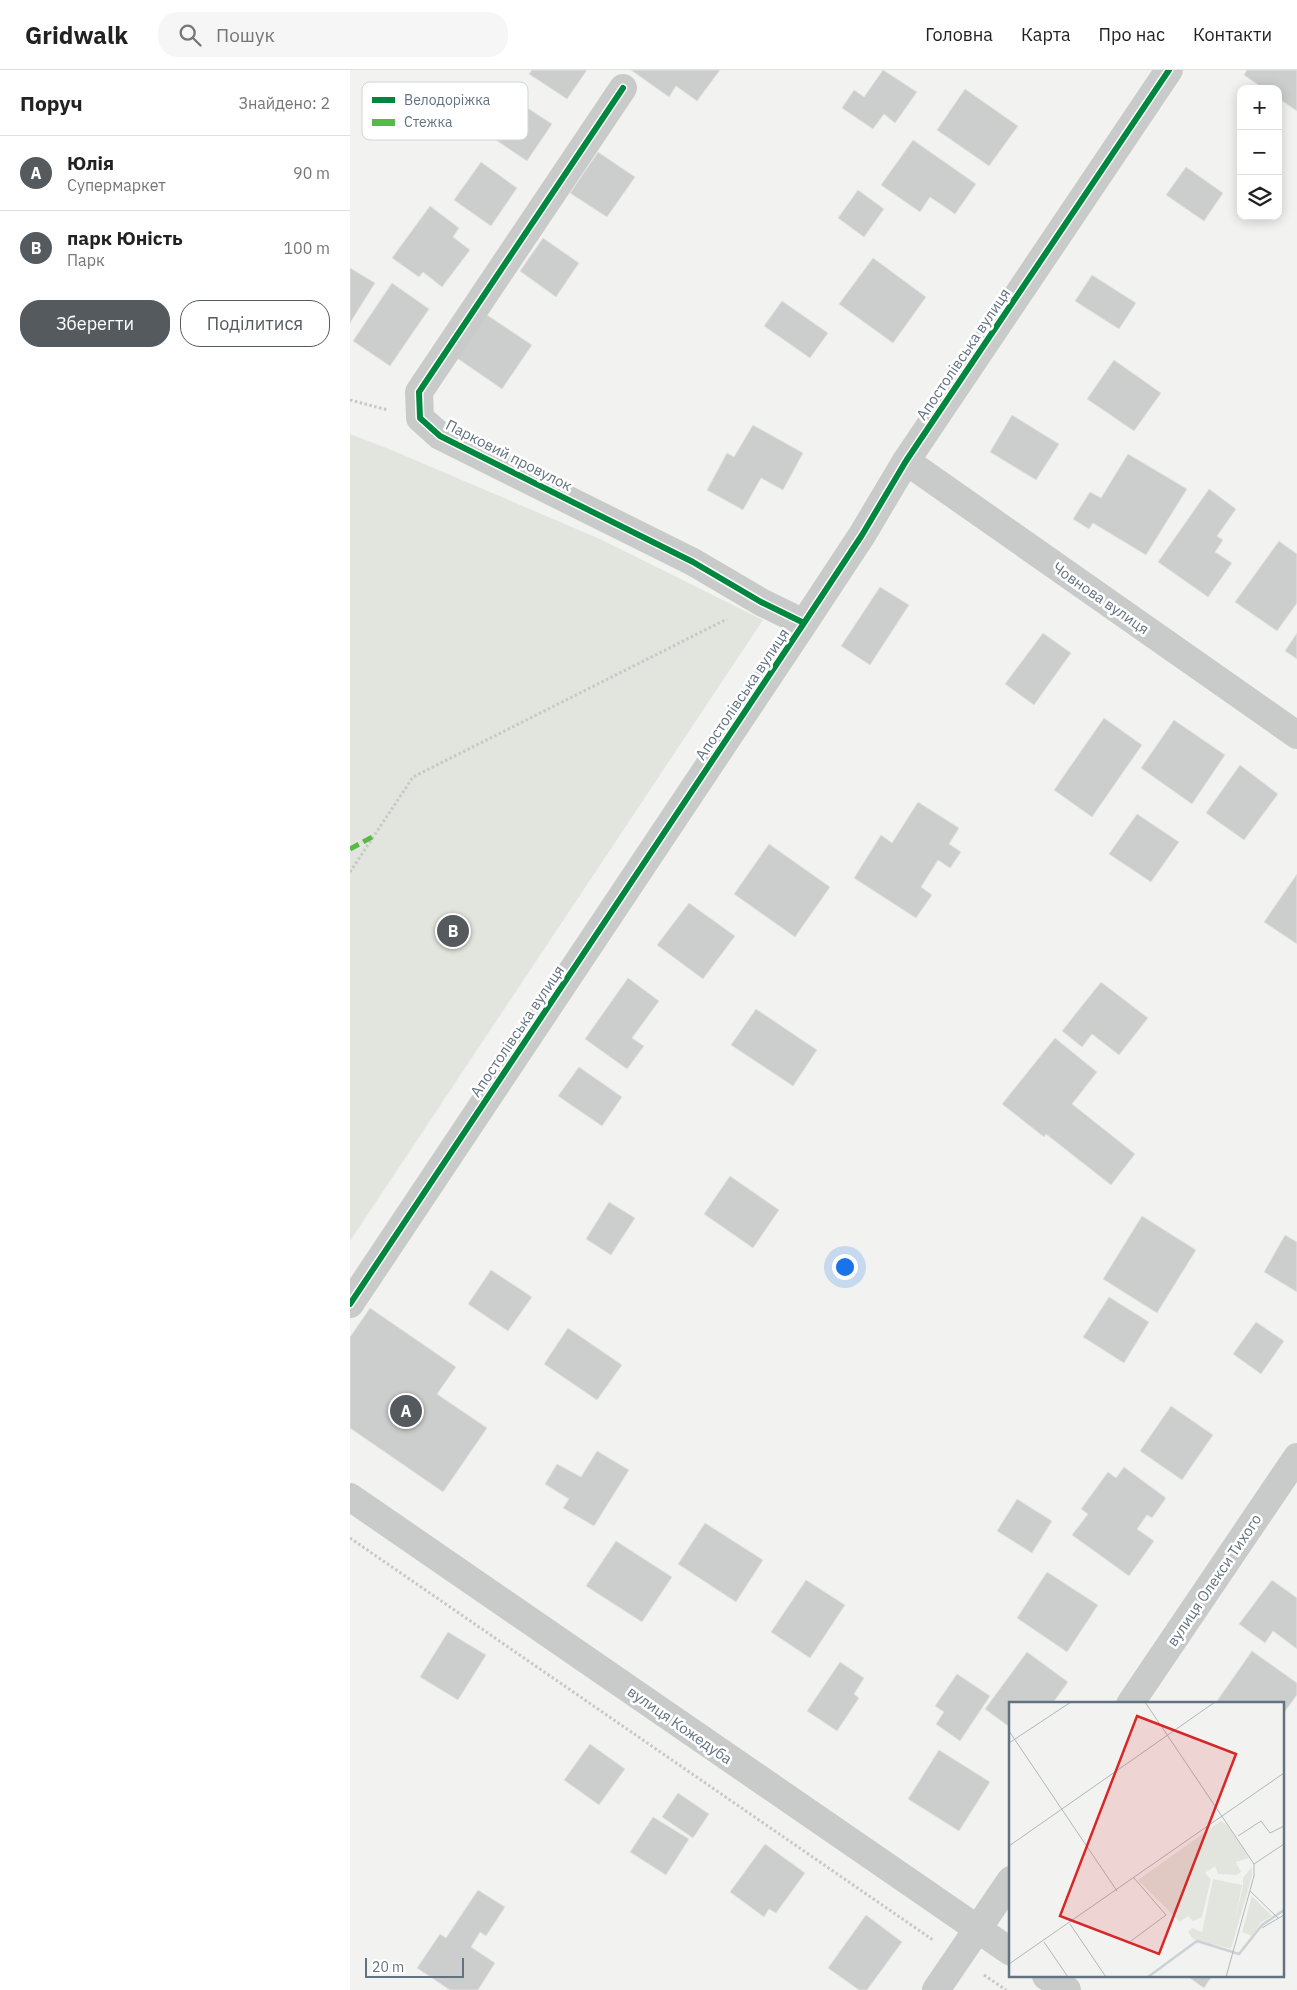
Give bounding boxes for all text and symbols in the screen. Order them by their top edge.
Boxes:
search box [158,12,508,57]
text: Gridwalk [25,19,128,51]
icon: search [176,21,204,49]
text: Пошук [216,23,275,47]
text: Головна [925,23,993,46]
text: Карта [1021,23,1071,46]
text: Про нас [1099,23,1165,46]
text: Контакти [1193,23,1272,46]
legend [362,82,528,140]
map controls [1237,85,1282,220]
button: + [1237,85,1282,130]
text: Поруч [20,89,83,117]
text: Велодоріжка [404,91,491,109]
text: Знайдено: 2 [238,93,330,113]
text: Стежка [404,113,453,131]
button: − [1237,130,1282,175]
text: Юлія [67,151,114,175]
text: A [31,163,41,183]
text: 90 m [293,163,330,183]
text: Супермаркет [67,175,166,195]
button: layers [1237,175,1282,220]
text: парк Юність [67,226,183,250]
text: B [31,238,41,258]
text: 100 m [283,238,330,258]
text: Парк [67,250,105,270]
street label: Апостолівська вулиця [912,284,1014,424]
button: Зберегти [20,300,170,347]
button: Поділитися [180,300,330,347]
street label: Парковий провулок [443,415,575,495]
street label: Човнова вулиця [1049,558,1153,638]
street label: Апостолівська вулиця [691,624,793,764]
pin: B [437,912,469,950]
street label: Апостолівська вулиця [466,961,568,1101]
your location [832,1254,858,1280]
pin: A [390,1392,422,1430]
street label: вулиця Олекси Тихого [1163,1510,1265,1650]
street label: вулиця Кожедуба [624,1682,736,1768]
inset map [1009,1702,1284,1978]
scale bar [365,1955,464,1978]
text: 20 m [372,1958,404,1976]

